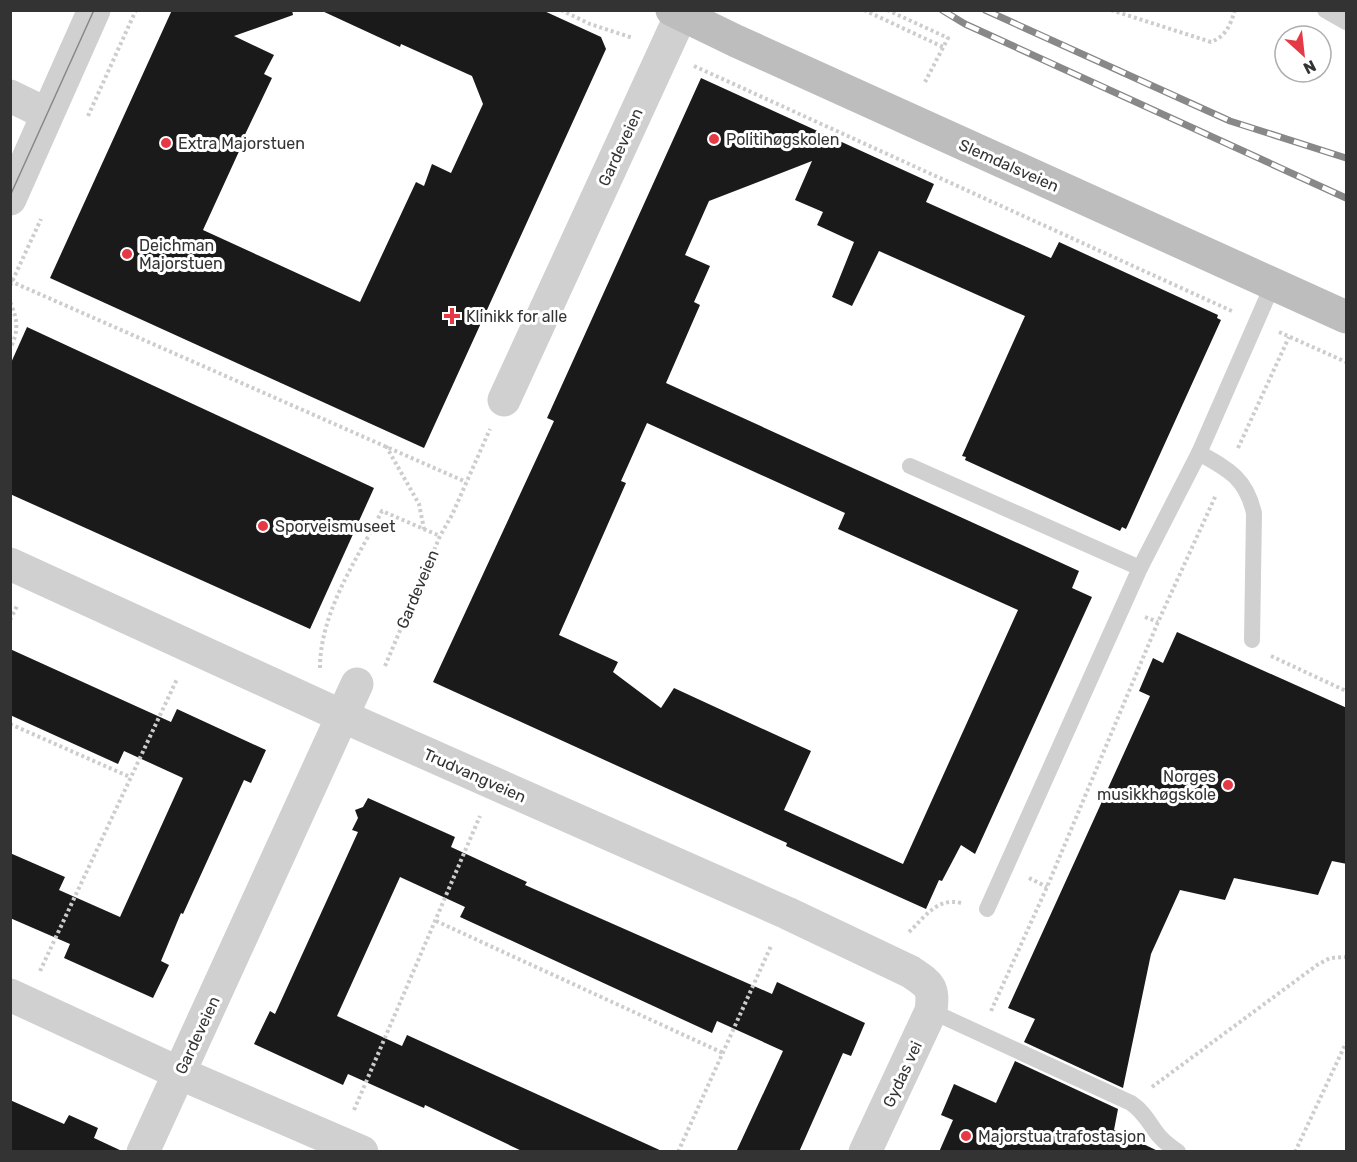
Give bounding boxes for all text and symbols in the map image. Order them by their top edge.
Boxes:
north arrow [1273,24,1333,84]
text: N [1300,56,1319,78]
street label: Gardeveien [594,105,647,189]
place label: Politihøgskolen [726,130,839,149]
marker: Politihøgskolen [707,132,721,146]
place label: Extra Majorstuen [178,134,305,153]
street label: Slemdalsveien [956,135,1062,196]
marker: Extra Majorstuen [159,136,173,150]
place label: Deichman Majorstuen [139,236,223,273]
marker: Deichman Majorstuen [120,247,134,261]
marker: Klinikk for alle [443,307,461,325]
place label: Klinikk for alle [466,307,567,326]
place label: Sporveismuseet [275,517,395,536]
marker: Sporveismuseet [256,519,270,533]
street label: Gardeveien [392,547,443,632]
street label: Trudvangveien [421,744,529,806]
place label: Norges musikkhøgskole [1097,767,1216,804]
marker: Norges musikkhøgskole [1221,778,1235,792]
street label: Gardeveien [171,993,224,1077]
street label: Gydas vei [879,1038,926,1110]
place label: Majorstua trafostasjon [978,1127,1146,1146]
marker: Majorstua trafostasjon [959,1129,973,1143]

